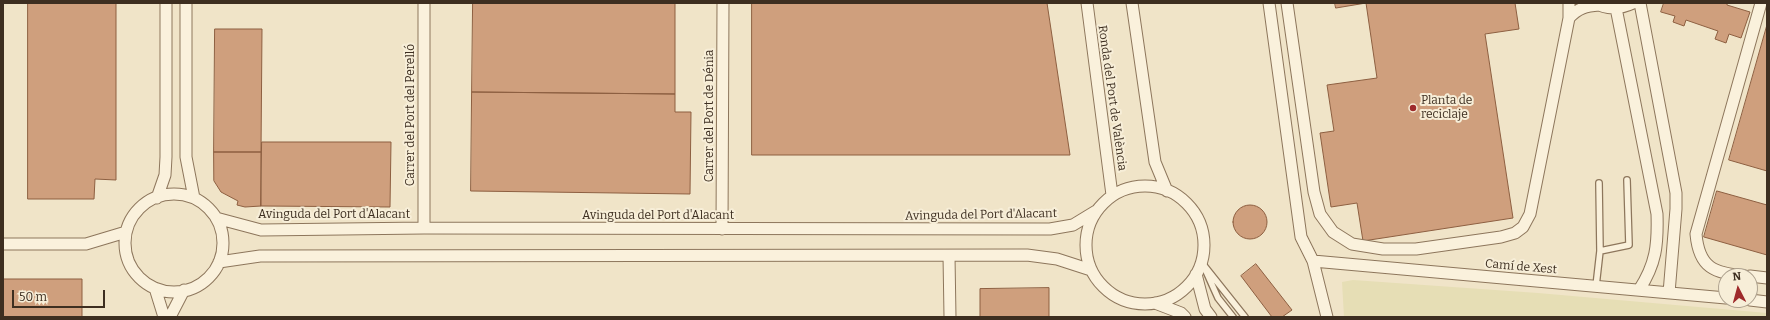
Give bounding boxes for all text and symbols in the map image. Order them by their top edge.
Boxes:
street label: Ronda del Port de València [1095,24,1129,172]
street label: Carrer del Port del Perelló [404,44,418,186]
street label: Carrer del Port de Dénia [703,50,717,182]
place label: Planta de reciclaje [1421,94,1472,122]
marker: Planta de reciclaje [1408,103,1418,113]
street label: Avinguda del Port d'Alacant [905,206,1057,224]
street label: Avinguda del Port d'Alacant [258,208,410,222]
street label: Avinguda del Port d'Alacant [582,209,734,223]
street label: Camí de Xest [1484,257,1558,277]
north arrow [1718,268,1758,308]
text: N [1732,270,1742,283]
scale bar [14,282,107,308]
text: 50 m [19,290,47,304]

